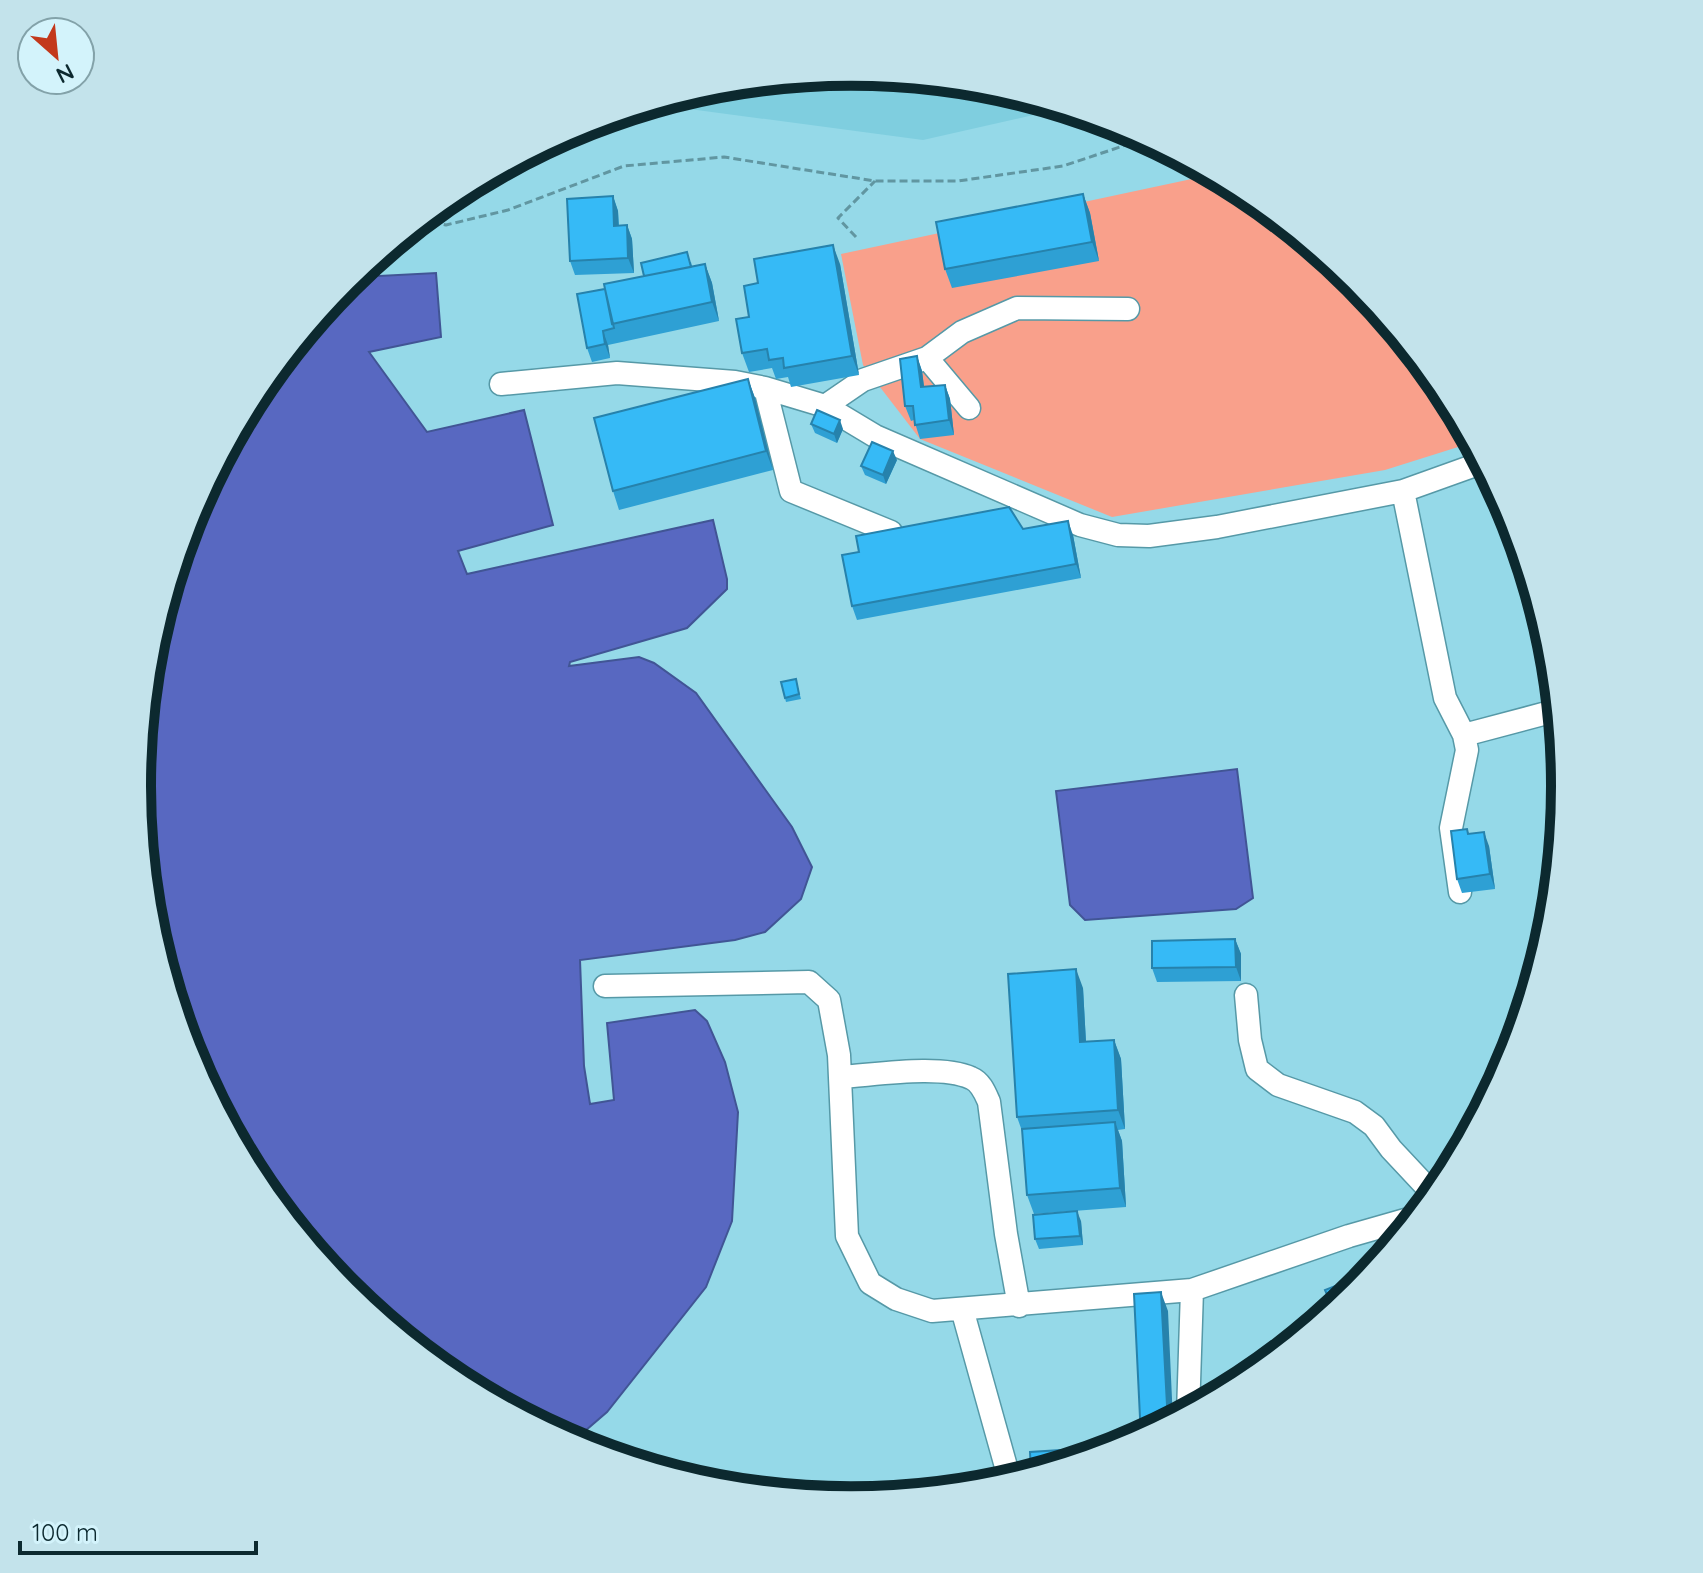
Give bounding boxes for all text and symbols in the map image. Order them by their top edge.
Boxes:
north arrow [16,16,96,96]
text: N [52,58,79,90]
scale bar [20,1505,256,1555]
text: 100 m [32,1517,98,1547]

